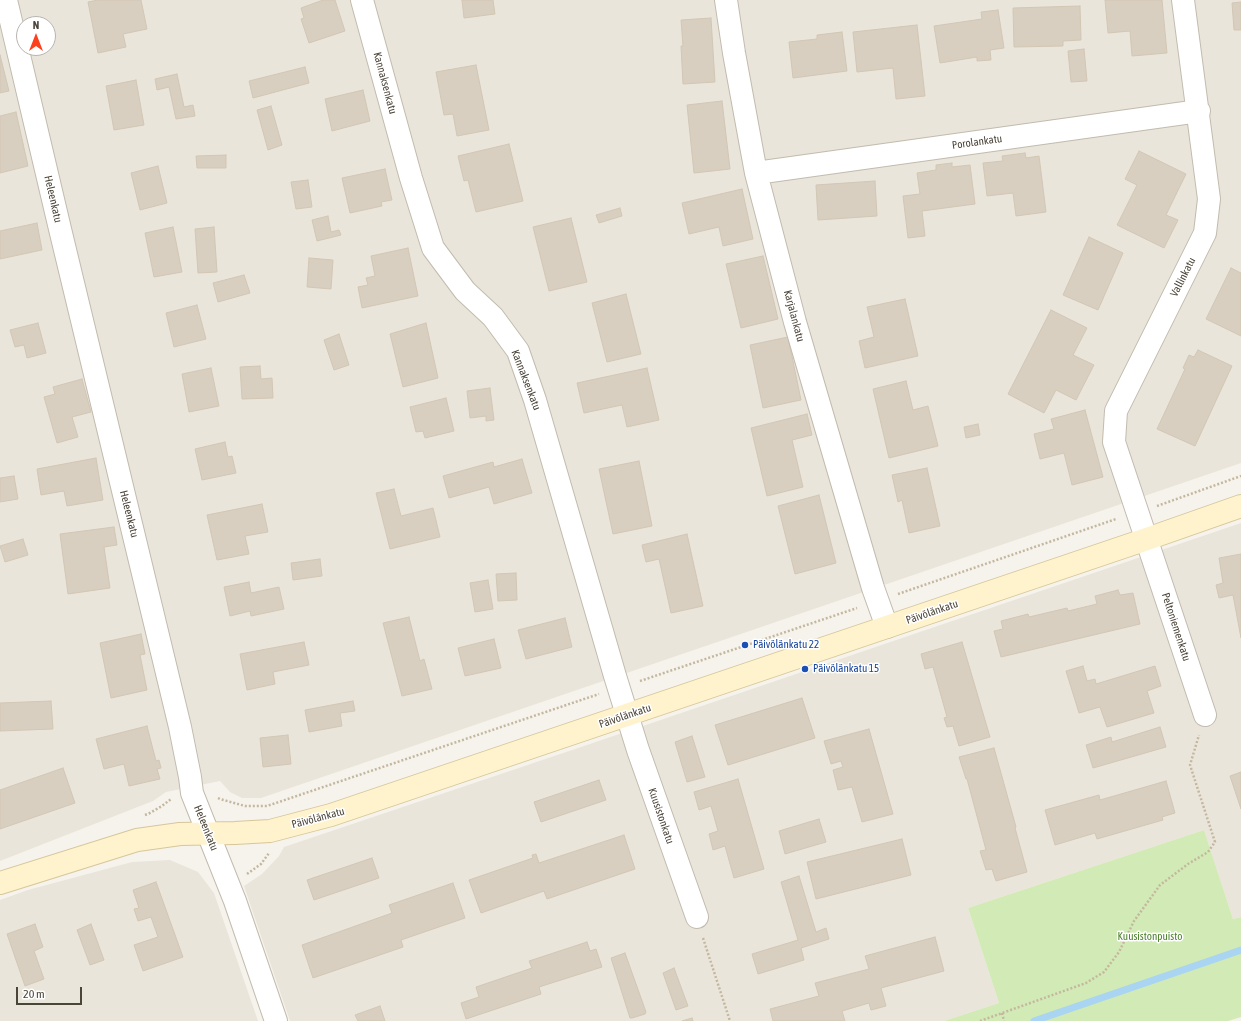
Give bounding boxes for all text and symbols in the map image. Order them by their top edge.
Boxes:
north arrow [16,16,56,56]
text: N [33,19,39,31]
street label: Kannaksenkatu [370,51,400,115]
street label: Porolankatu [951,132,1003,152]
street label: Heleenkatu [41,174,65,224]
street label: Vallinkatu [1168,255,1198,299]
street label: Karjalankatu [781,289,807,343]
street label: Kannaksenkatu [508,348,544,412]
street label: Heleenkatu [117,489,141,539]
street label: Peltoniemenkatu [1159,591,1193,663]
street label: Päivölänkatu [904,597,960,627]
place label: Päivölänkatu 22 [753,638,819,652]
marker: Päivölänkatu 22 [740,640,750,650]
place label: Päivölänkatu 15 [813,662,879,676]
marker: Päivölänkatu 15 [800,664,810,674]
street label: Päivölänkatu [597,701,653,731]
street label: Kuusistonkatu [645,786,677,846]
street label: Heleenkatu [191,803,221,853]
street label: Päivölänkatu [290,805,346,831]
park label: Kuusistonpuisto [1118,930,1182,944]
scale bar [18,979,84,1005]
text: 20 m [23,987,45,1001]

